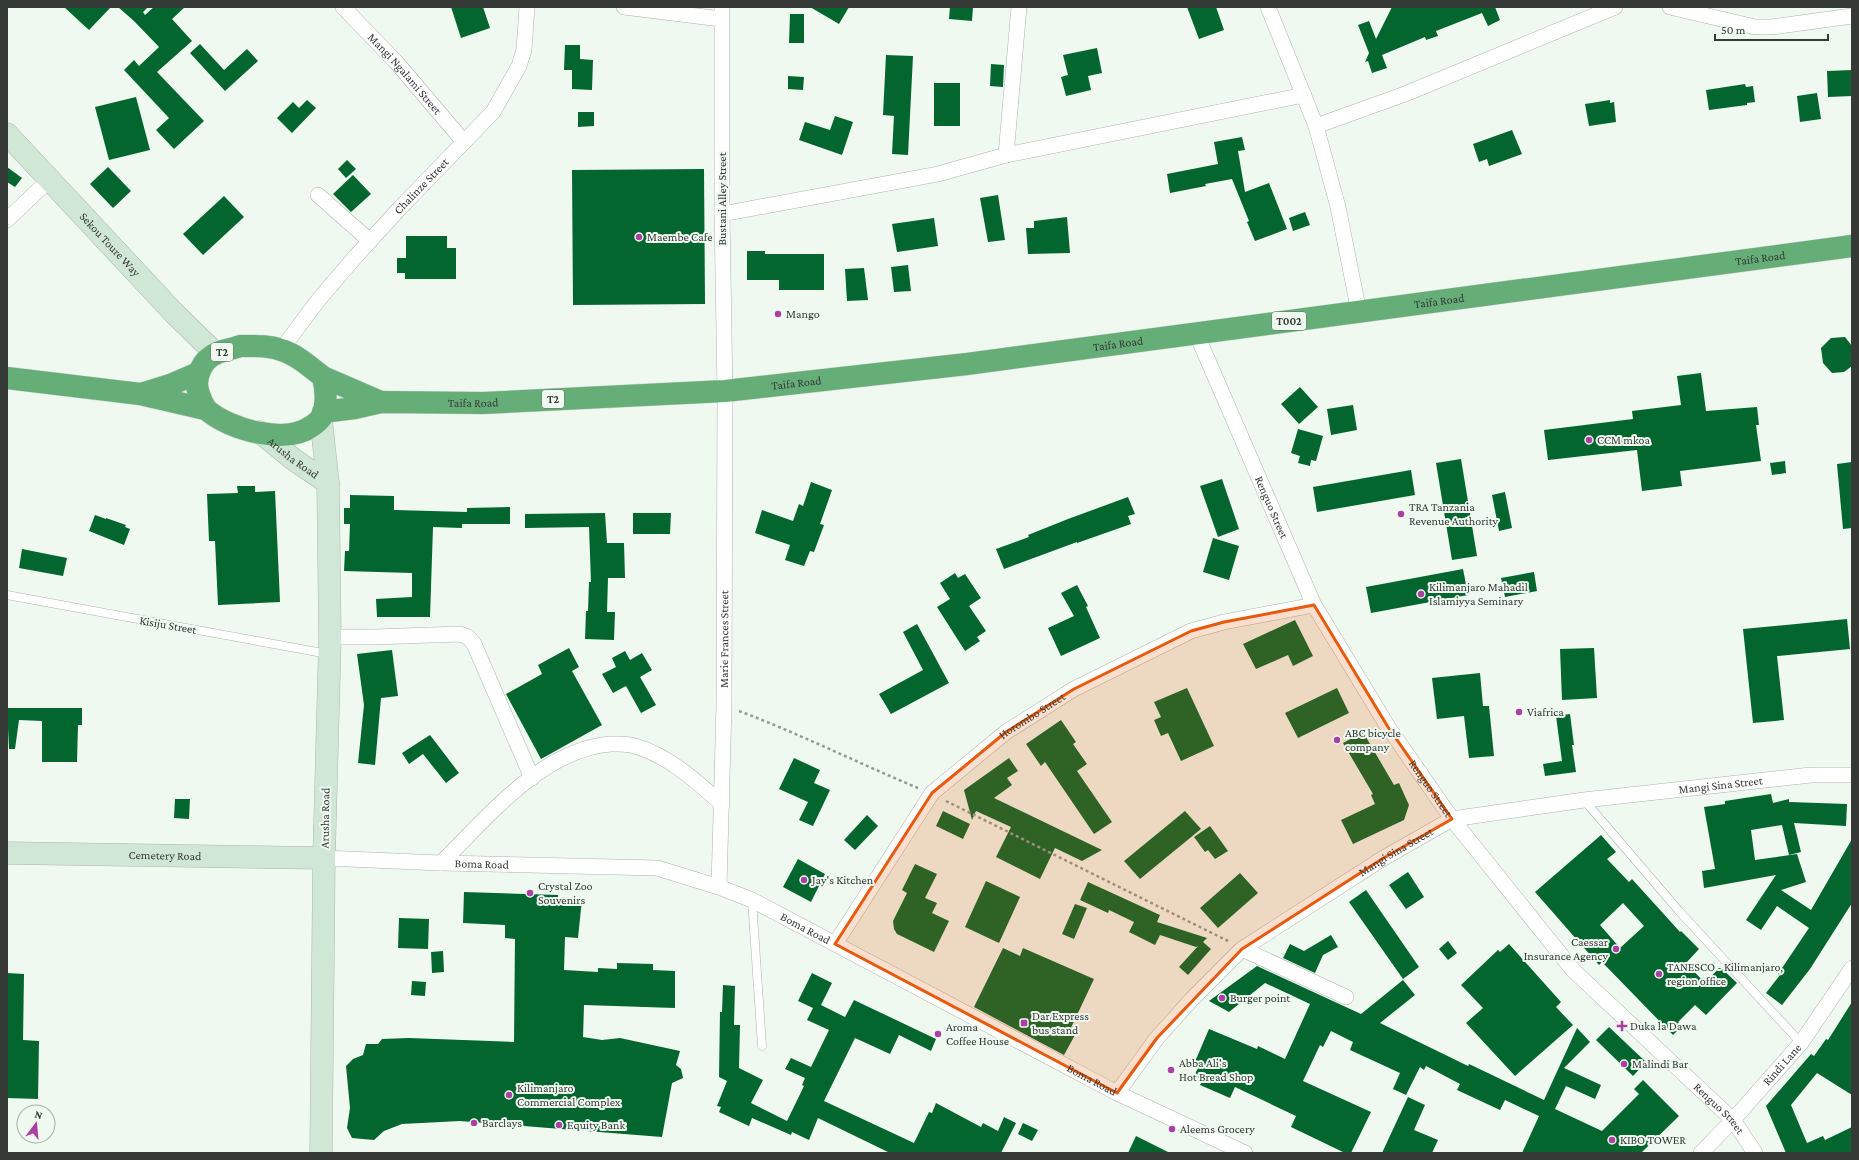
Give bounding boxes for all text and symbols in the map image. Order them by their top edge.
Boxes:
scale bar [1715,16,1828,42]
text: 50 m [1721,23,1746,37]
street label: Mangi Ngalami Street [365,30,445,118]
street label: Bustani Alley Street [715,151,729,246]
street label: Chalinze Street [391,154,452,217]
street label: Sekou Toure Way [77,209,144,280]
place label: Maembe Cafe [647,230,712,244]
marker: Maembe Cafe [634,232,644,242]
street label: Taifa Road [1734,248,1787,269]
street label: Taifa Road [1413,291,1466,311]
place label: Mango [786,307,820,321]
marker: Mango [773,309,783,319]
road number: T002 [1272,312,1306,330]
street label: Taifa Road [1092,334,1145,354]
road number: T2 [211,343,233,361]
street label: Taifa Road [770,373,823,393]
road number: T2 [542,390,564,408]
street label: Taifa Road [448,395,499,410]
place label: CCM mkoa [1597,433,1651,447]
street label: Arusha Road [265,434,322,482]
marker: CCM mkoa [1584,435,1594,445]
street label: Renguo Street [1252,474,1292,542]
place label: TRA Tanzania Revenue Authority [1409,500,1499,528]
marker: TRA Tanzania Revenue Authority [1396,509,1406,519]
place label: Kilimanjaro Mahadil Islamiyya Seminary [1429,580,1528,608]
street label: Marie Frances Street [717,589,731,688]
marker: Kilimanjaro Mahadil Islamiyya Seminary [1416,589,1426,599]
street label: Kisiju Street [138,613,199,637]
street label: Horombo Street [996,689,1069,742]
place label: Viafrica [1527,705,1564,719]
marker: Viafrica [1514,707,1524,717]
place label: ABC bicycle company [1345,726,1401,754]
marker: ABC bicycle company [1332,735,1342,745]
street label: Renguo Street [1406,757,1456,821]
street label: Mangi Sina Street [1678,773,1764,797]
street label: Arusha Road [317,787,333,848]
street label: Mangi Sina Street [1356,824,1436,879]
street label: Cemetery Road [128,848,202,863]
street label: Boma Road [455,856,510,872]
place label: Jay's Kitchen [811,873,874,887]
marker: Jay's Kitchen [799,875,809,885]
place label: Crystal Zoo Souvenirs [538,879,593,907]
marker: Crystal Zoo Souvenirs [525,888,535,898]
street label: Boma Road [778,909,833,947]
place label: Caessar Insurance Agency [1524,935,1609,963]
marker: Caessar Insurance Agency [1611,944,1621,954]
place label: TANESCO - Kilimanjaro, region office [1667,960,1783,988]
marker: TANESCO - Kilimanjaro, region office [1654,969,1664,979]
place label: Burger point [1230,991,1291,1005]
marker: Burger point [1217,993,1227,1003]
place label: Dar Express bus stand [1032,1009,1089,1037]
marker: Dar Express bus stand [1019,1018,1029,1028]
place label: Duka la Dawa [1630,1019,1697,1033]
place label: Aroma Coffee House [946,1020,1009,1048]
marker: Duka la Dawa [1617,1021,1627,1031]
marker: Aroma Coffee House [933,1029,943,1039]
street label: Rindi Lane [1760,1041,1804,1088]
place label: Abba Ali's Hot Bread Shop [1179,1056,1253,1084]
place label: Malindi Bar [1632,1057,1689,1071]
marker: Malindi Bar [1619,1059,1629,1069]
street label: Boma Road [1065,1061,1120,1099]
marker: Abba Ali's Hot Bread Shop [1166,1065,1176,1075]
street label: Renguo Street [1691,1080,1748,1137]
place label: Kilimanjaro Commercial Complex [517,1081,621,1109]
marker: Kilimanjaro Commercial Complex [504,1090,514,1100]
north arrow [16,1104,56,1144]
text: N [33,1108,44,1121]
place label: Barclays [482,1116,522,1130]
marker: Barclays [469,1118,479,1128]
place label: Equity Bank [567,1118,625,1132]
marker: Equity Bank [554,1120,564,1130]
place label: Aleems Grocery [1180,1122,1255,1136]
marker: Aleems Grocery [1167,1124,1177,1134]
place label: KIBO TOWER [1620,1133,1686,1147]
marker: KIBO TOWER [1607,1135,1617,1145]

